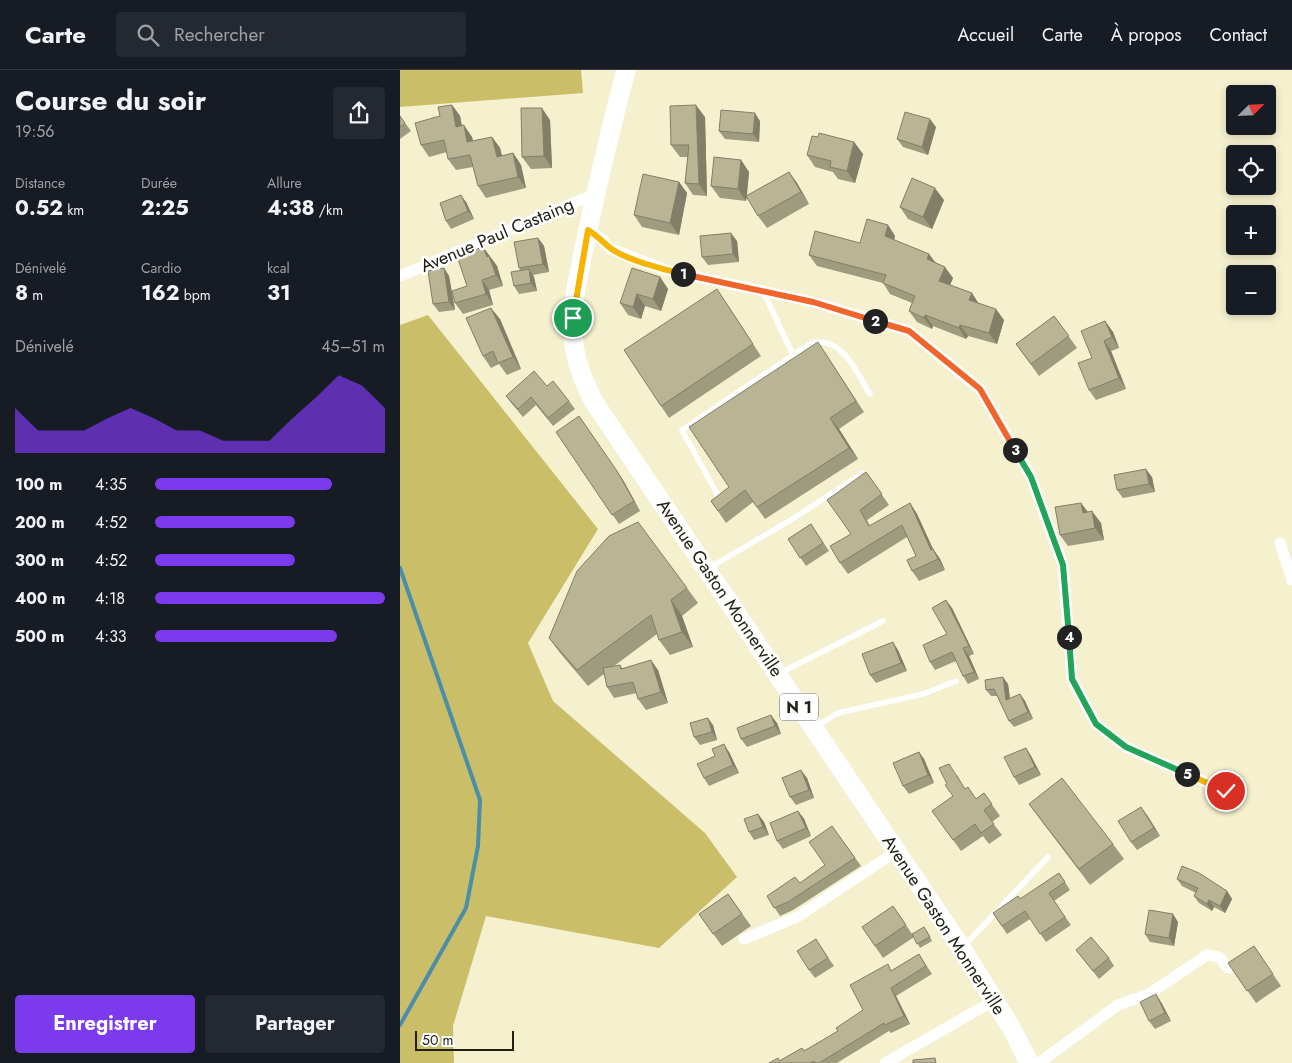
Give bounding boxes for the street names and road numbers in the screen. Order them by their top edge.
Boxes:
street label: Avenue Paul Castaing [416,191,578,279]
street label: Avenue Gaston Monnerville [651,494,789,682]
road number: N 1 [780,694,818,720]
street label: Avenue Gaston Monnerville [876,830,1012,1020]

